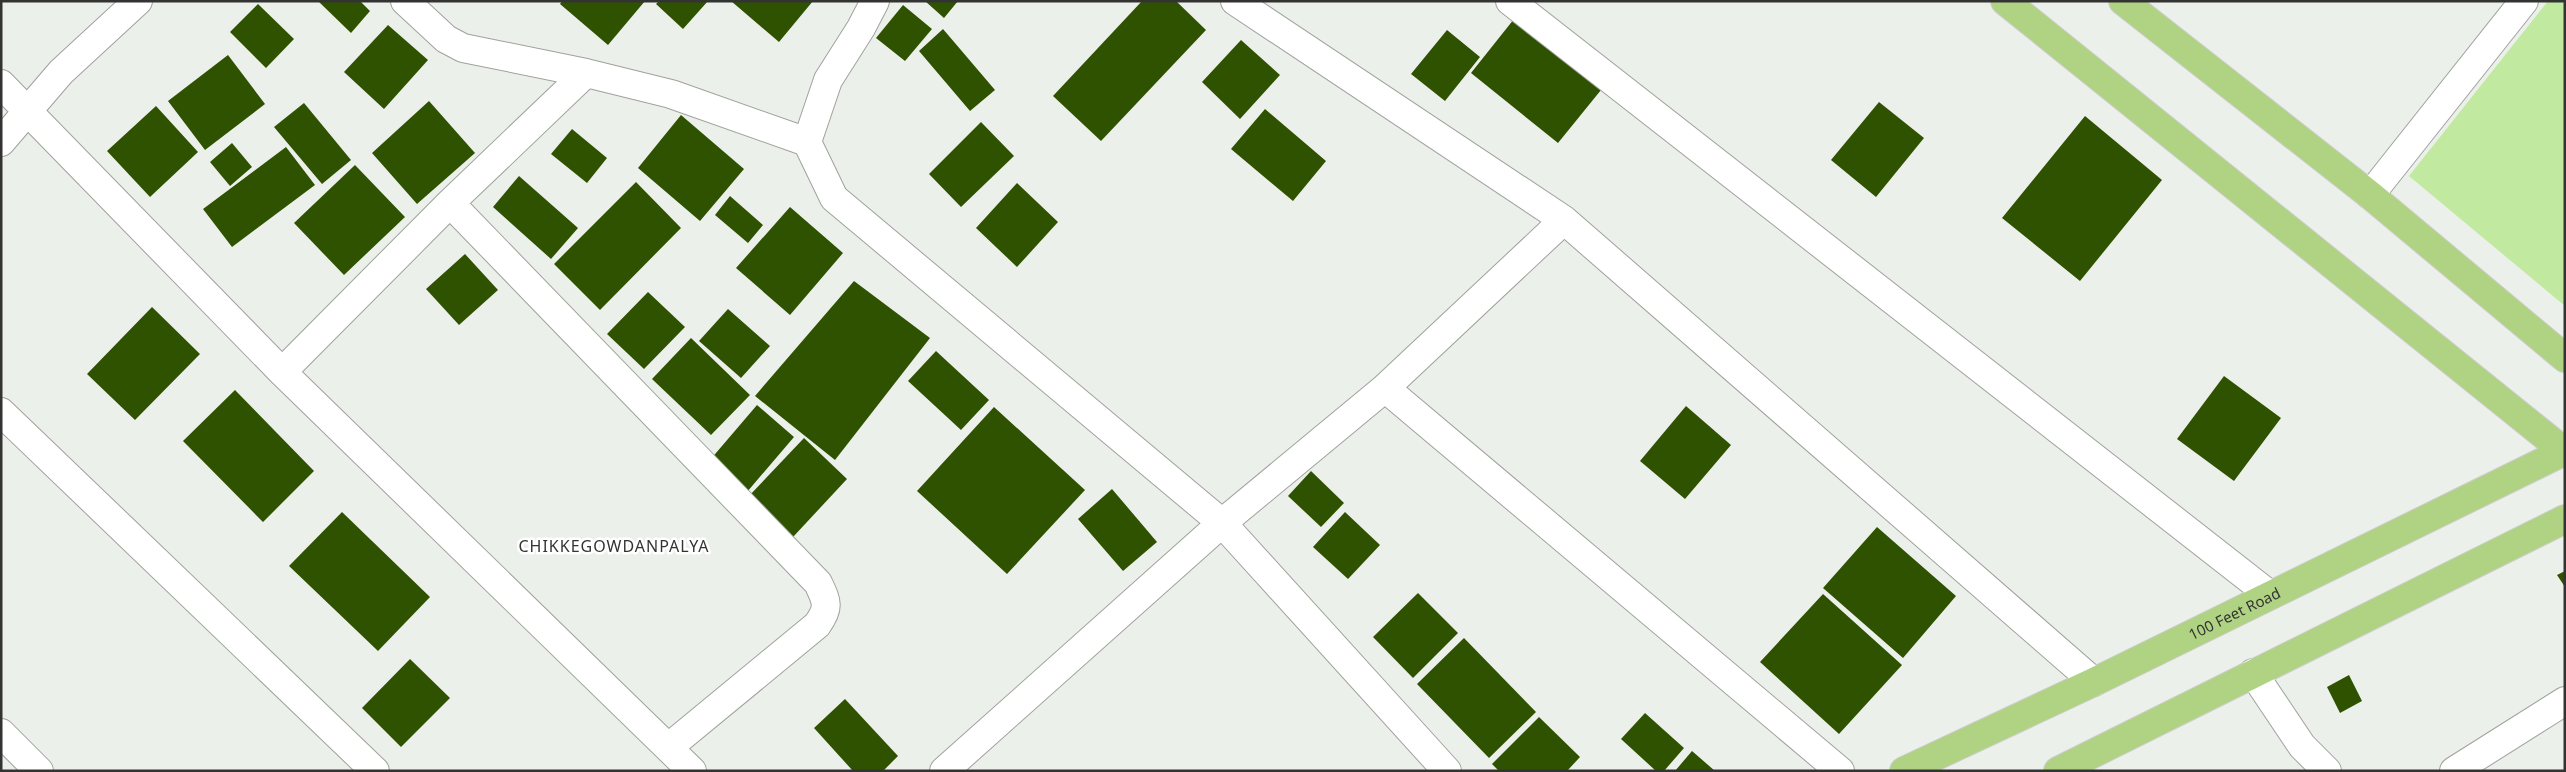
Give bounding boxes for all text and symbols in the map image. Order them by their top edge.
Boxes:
district label: CHIKKEGOWDANPALYA [518,535,710,557]
street label: 100 Feet Road [2185,582,2283,644]

